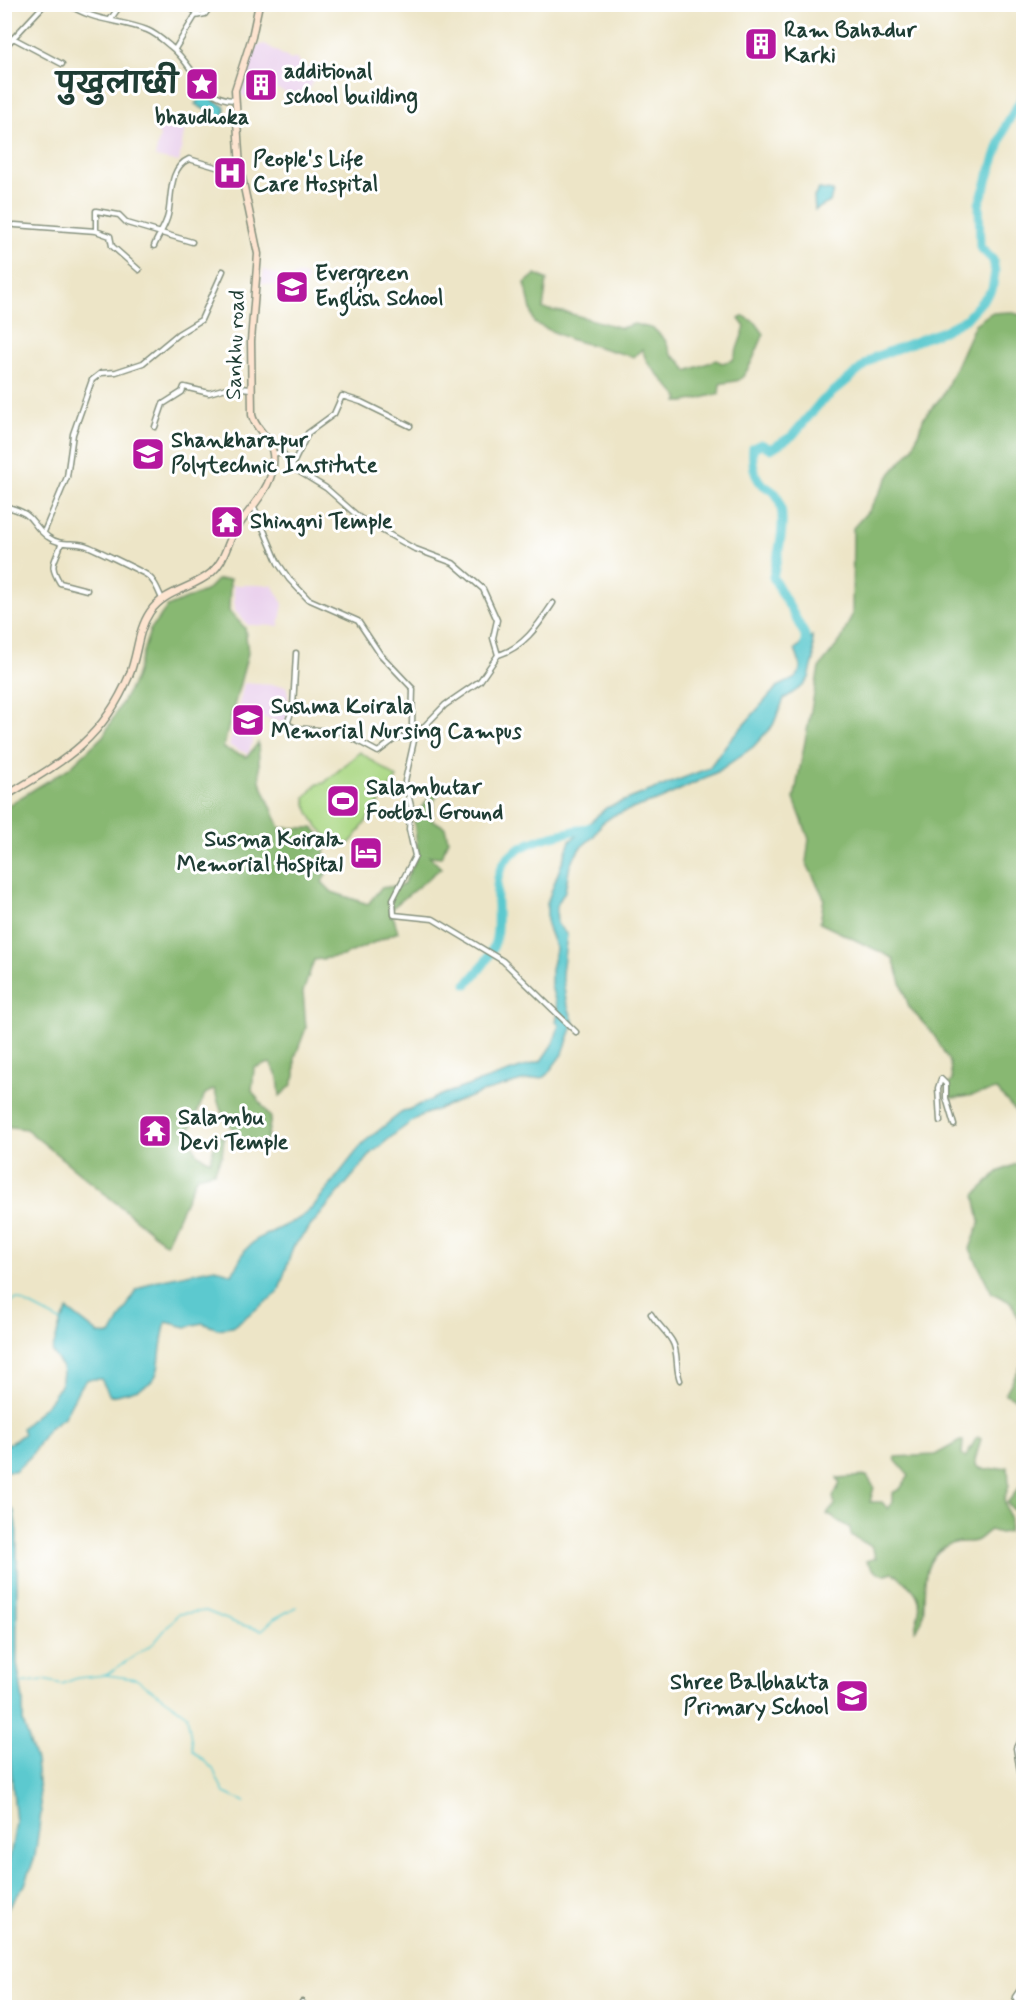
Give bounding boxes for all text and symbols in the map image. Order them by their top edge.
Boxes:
place label: Ram Bahadur Karki [784,17,917,70]
building icon: Ram Bahadur Karki [743,26,779,62]
place label: additional school building [283,58,418,114]
district label: पुखुलाछी [53,61,180,105]
place icon: bhaudhoka [184,66,220,102]
building icon: additional school building [243,67,279,103]
place label: bhaudhoka [155,104,249,132]
place label: People's Life Care Hospital [253,146,378,199]
hospital icon: People's Life Care Hospital [212,155,248,191]
place label: Evergreen English School [315,260,443,317]
school or university icon: Evergreen English School [274,269,310,305]
street label: Sankhu road [220,289,252,401]
place label: Shankharapur Polytechnic Institute [171,427,378,480]
school or university icon: Shankharapur Polytechnic Institute [130,436,166,472]
temple icon: Shingni Temple [209,504,245,540]
place label: Shingni Temple [250,508,393,537]
place label: Sushma Koirala Memorial Nursing Campus [271,693,522,749]
school or university icon: Sushma Koirala Memorial Nursing Campus [230,702,266,738]
place label: Salambutar Footbal Ground [366,774,503,827]
sports icon: Salambutar Footbal Ground [325,783,361,819]
place label: Susma Koirala Memorial Hospital [177,826,344,879]
hotel icon: Susma Koirala Memorial Hospital [348,835,384,871]
place label: Salambu Devi Temple [178,1104,288,1157]
temple icon: Salambu Devi Temple [137,1113,173,1149]
place label: Shree Balbhakta Primary School [670,1669,829,1722]
school or university icon: Shree Balbhakta Primary School [834,1678,870,1714]

